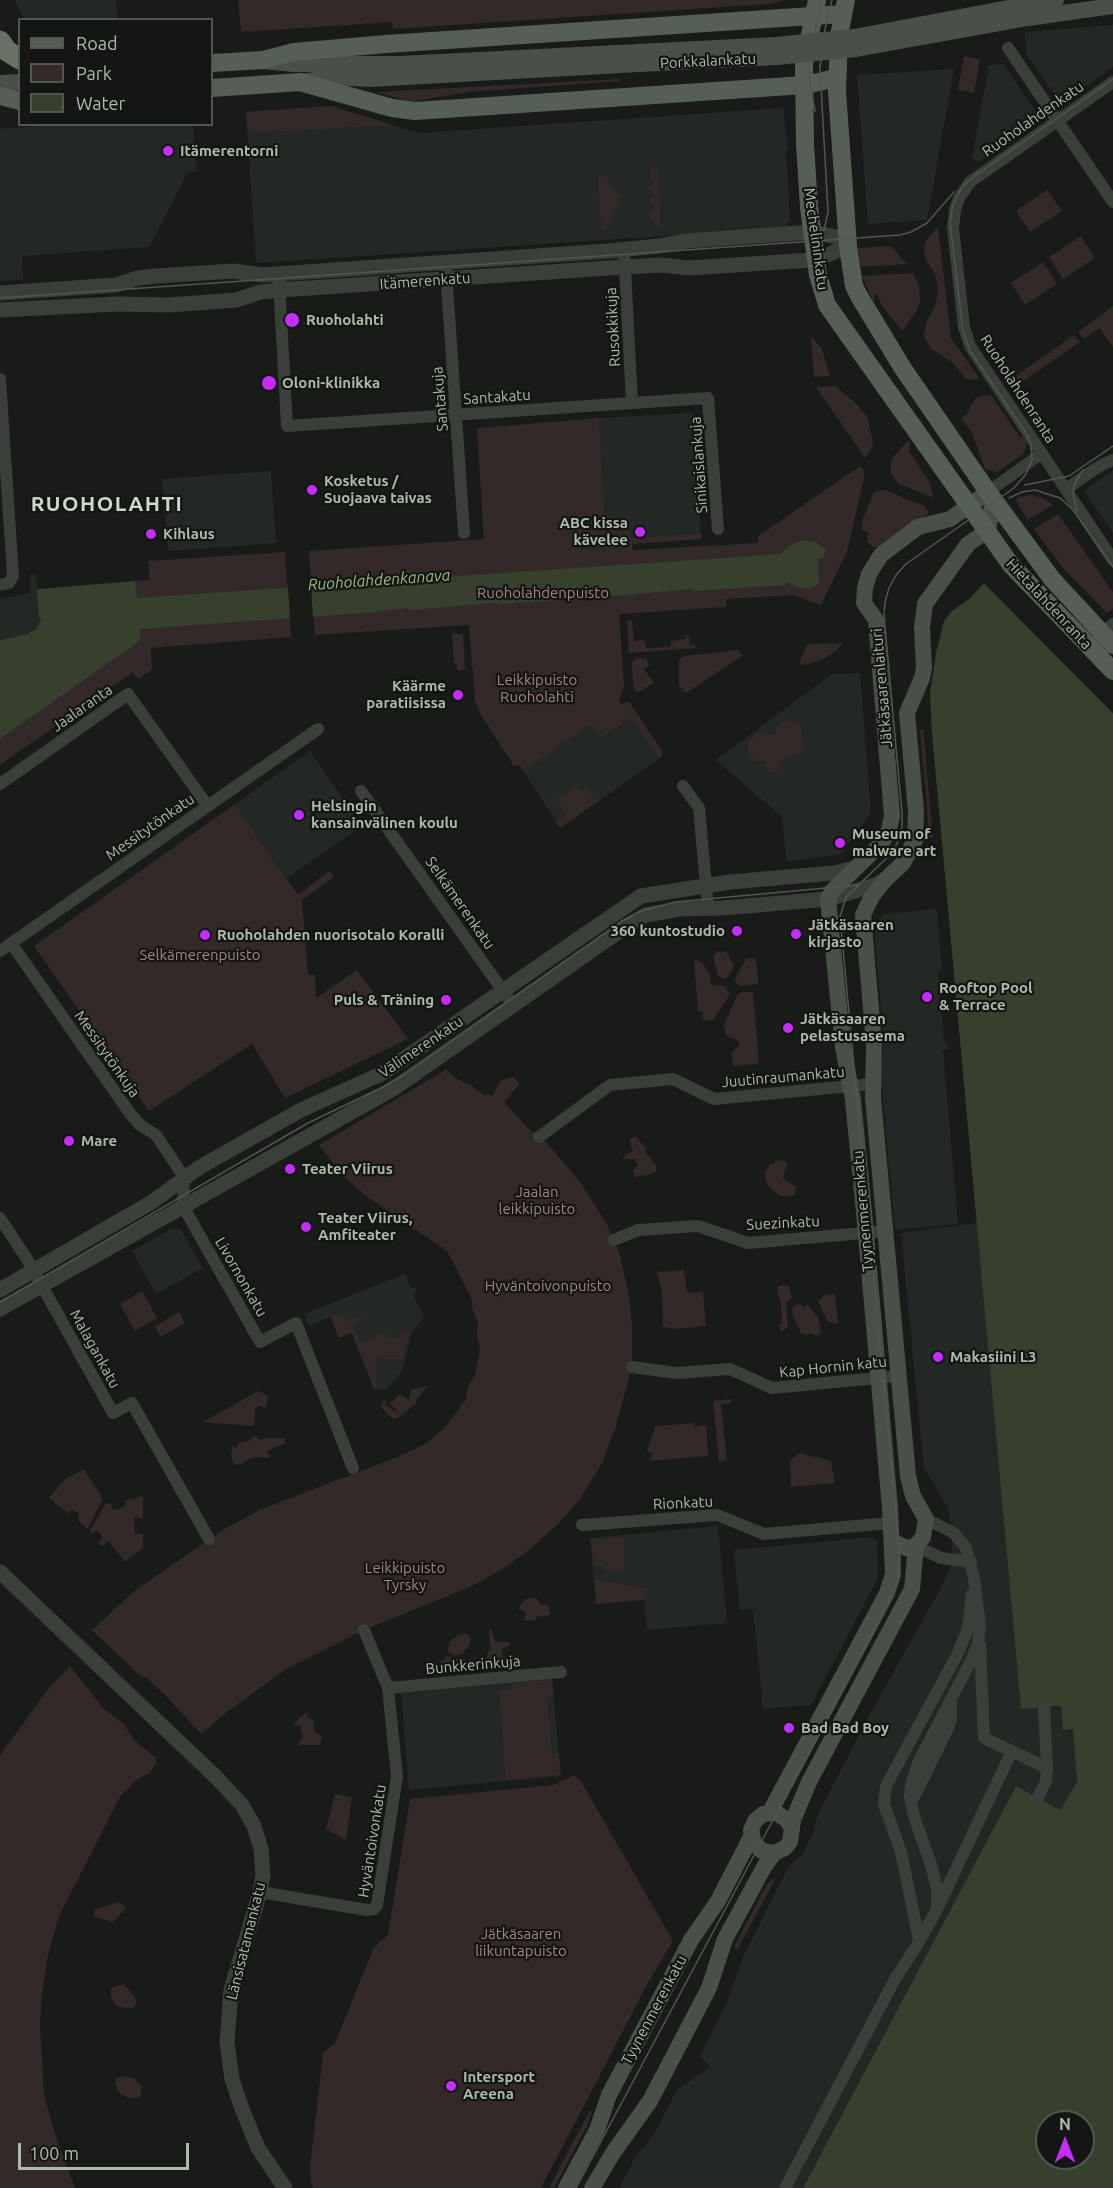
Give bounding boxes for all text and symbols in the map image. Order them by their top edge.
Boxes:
legend [18,18,213,126]
text: Road [76,33,118,53]
street label: Porkkalankatu [660,49,756,73]
text: Park [76,63,112,83]
street label: Ruoholahdenkatu [979,77,1087,161]
text: Water [76,93,125,113]
place label: Itämerentorni [180,142,278,160]
marker: Itämerentorni [161,144,175,158]
street label: Mechelininkatu [800,187,832,291]
street label: Itämerenkatu [379,269,471,293]
street label: Rusokkikuja [602,287,624,367]
marker: Ruoholahti [283,311,301,329]
place label: Ruoholahti [306,311,384,329]
street label: Ruoholahdenranta [976,332,1060,446]
street label: Santakuja [428,366,452,432]
marker: Oloni-klinikka [260,374,278,392]
place label: Oloni-klinikka [282,374,380,392]
street label: Santakatu [463,386,531,408]
street label: Sinikaislankuja [687,416,711,514]
place label: Kosketus / Suojaava taivas [324,472,432,507]
marker: Kosketus / Suojaava taivas [305,483,319,497]
district label: RUOHOLAHTI [31,491,183,517]
place label: ABC kissa kävelee [559,514,628,549]
place label: Kihlaus [163,525,215,543]
marker: ABC kissa kävelee [633,525,647,539]
marker: Kihlaus [144,527,158,541]
street label: Hietalahdenranta [1002,555,1096,653]
water label: Ruoholahdenkanava [307,565,451,595]
park label: Ruoholahdenpuisto [477,584,609,602]
street label: Jätkäsaarenlaituri [868,628,896,748]
park label: Leikkipuisto Ruoholahti [497,671,577,706]
place label: Käärme paratiisissa [366,677,446,712]
street label: Jaalaranta [48,681,116,735]
marker: Käärme paratiisissa [451,688,465,702]
street label: Messitytönkatu [102,790,198,864]
place label: Helsingin kansainvälinen koulu [311,797,458,832]
marker: Helsingin kansainvälinen koulu [292,808,306,822]
place label: Museum of malware art [852,825,936,860]
marker: Museum of malware art [833,836,847,850]
street label: Selkämerenkatu [421,853,499,953]
place label: Jätkäsaaren kirjasto [808,916,894,951]
place label: 360 kuntostudio [610,922,725,940]
marker: 360 kuntostudio [730,924,744,938]
place label: Ruoholahden nuorisotalo Koralli [217,926,444,944]
marker: Jätkäsaaren kirjasto [789,927,803,941]
marker: Ruoholahden nuorisotalo Koralli [198,928,212,942]
park label: Selkämerenpuisto [139,946,261,964]
place label: Rooftop Pool & Terrace [939,979,1032,1014]
marker: Rooftop Pool & Terrace [920,990,934,1004]
place label: Puls & Träning [334,991,434,1009]
marker: Puls & Träning [439,993,453,1007]
street label: Messitytönkuja [70,1007,144,1101]
place label: Jätkäsaaren pelastusasema [800,1010,905,1045]
street label: Välimerenkatu [375,1012,467,1082]
marker: Jätkäsaaren pelastusasema [781,1021,795,1035]
street label: Juutinraumankatu [721,1063,845,1091]
place label: Mare [81,1132,117,1150]
marker: Mare [62,1134,76,1148]
street label: Tyynenmerenkatu [849,1150,877,1272]
place label: Teater Viirus [302,1160,393,1178]
marker: Teater Viirus [283,1162,297,1176]
park label: Jaalan leikkipuisto [499,1183,575,1218]
place label: Teater Viirus, Amfiteater [318,1209,412,1244]
street label: Suezinkatu [746,1212,820,1234]
marker: Teater Viirus, Amfiteater [299,1220,313,1234]
street label: Livornonkatu [211,1234,271,1320]
park label: Hyväntoivonpuisto [485,1277,611,1295]
street label: Malagankatu [66,1307,124,1391]
place label: Makasiini L3 [950,1348,1037,1366]
marker: Makasiini L3 [931,1350,945,1364]
street label: Kap Hornin katu [778,1352,888,1382]
street label: Rionkatu [653,1492,713,1514]
park label: Leikkipuisto Tyrsky [365,1559,445,1594]
street label: Bunkkerinkuja [425,1652,521,1678]
place label: Bad Bad Boy [801,1719,889,1737]
marker: Bad Bad Boy [782,1721,796,1735]
street label: Hyväntoivonkatu [354,1783,390,1899]
street label: Länsisatamankatu [223,1880,269,2002]
park label: Jätkäsaaren liikuntapuisto [475,1925,567,1960]
street label: Tyynenmerenkatu [617,1952,691,2068]
place label: Intersport Areena [463,2068,535,2103]
marker: Intersport Areena [444,2079,458,2093]
north arrow [1035,2110,1095,2170]
text: N [1059,2115,1071,2133]
scale bar [21,2131,192,2169]
text: 100 m [29,2143,79,2163]

